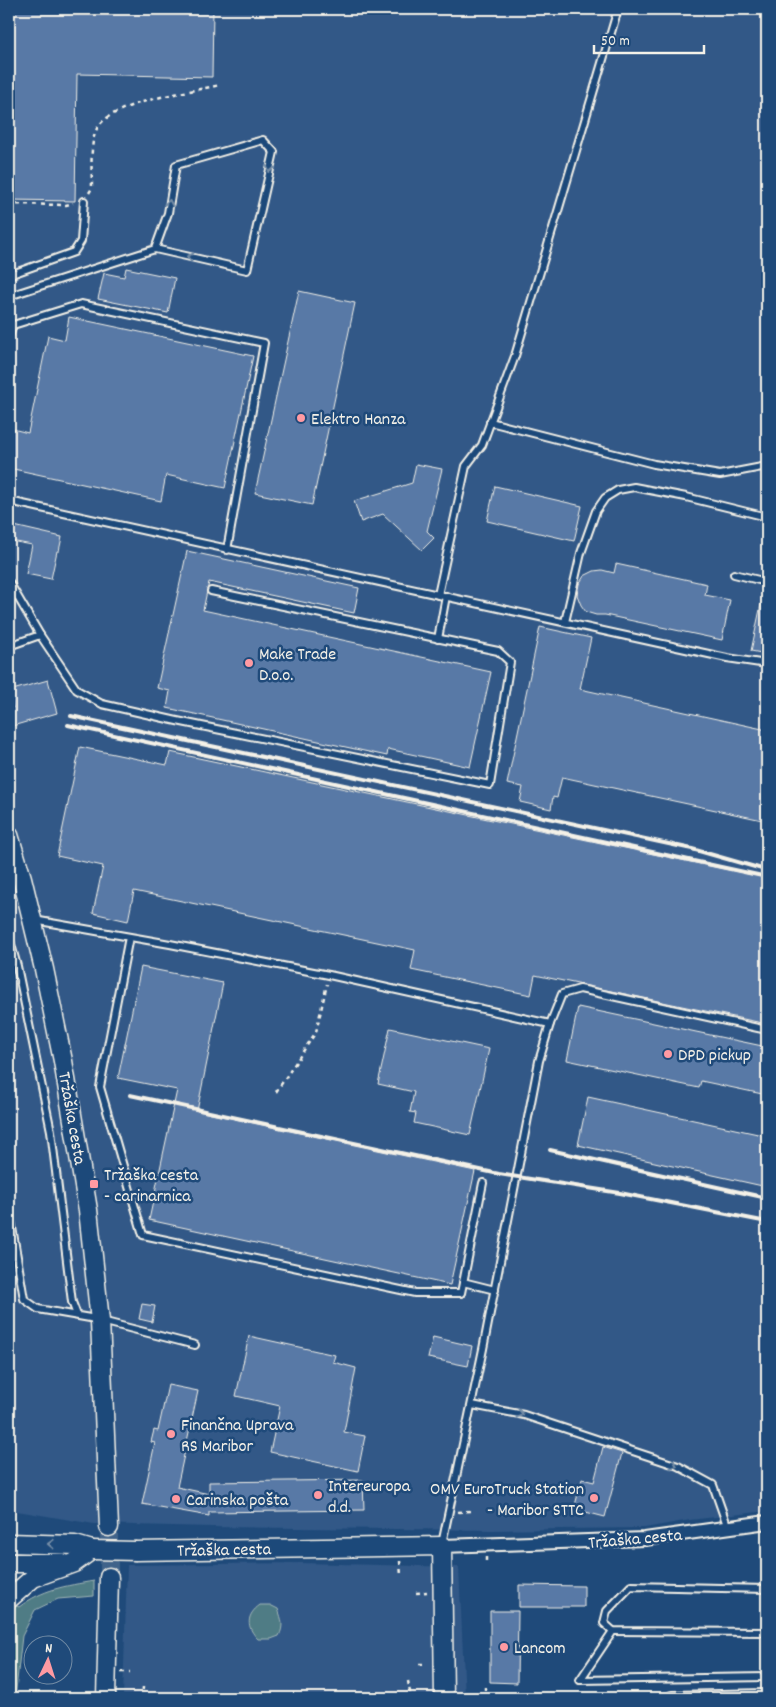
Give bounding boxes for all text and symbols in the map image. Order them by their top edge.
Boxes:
scale bar [594,22,704,54]
text: 50 m [601,31,630,53]
one-way arrow [265,165,276,173]
one-way arrow [164,198,174,207]
one-way arrow [185,252,194,263]
place label: Elektro Hanza [311,408,406,433]
marker: Elektro Hanza [295,412,307,424]
place label: Make Trade D.o.o. [259,643,336,689]
marker: Make Trade D.o.o. [243,657,255,669]
place label: DPD pickup [678,1044,751,1069]
marker: DPD pickup [662,1048,674,1060]
street label: Tržaška cesta [50,1070,91,1167]
place label: Tržaška cesta - carinarnica [104,1164,199,1210]
marker: Tržaška cesta - carinarnica [88,1178,100,1190]
one-way arrow [515,1408,524,1419]
place label: Finančna Uprava RS Maribor [181,1414,294,1460]
marker: Finančna Uprava RS Maribor [165,1428,177,1440]
one-way arrow [669,1459,678,1469]
place label: Intereuropa d.d. [328,1475,411,1521]
place label: OMV EuroTruck Station - Maribor STTC [430,1478,584,1524]
place label: Carinska pošta [186,1489,289,1514]
marker: Intereuropa d.d. [312,1489,324,1501]
marker: OMV EuroTruck Station - Maribor STTC [588,1492,600,1504]
marker: Carinska pošta [170,1493,182,1505]
street label: Tržaška cesta [587,1524,684,1557]
street label: Tržaška cesta [177,1538,272,1565]
one-way arrow [47,1539,54,1549]
north arrow [22,1634,72,1684]
place label: Lancom [514,1637,566,1662]
text: N [45,1639,53,1659]
marker: Lancom [498,1641,510,1653]

